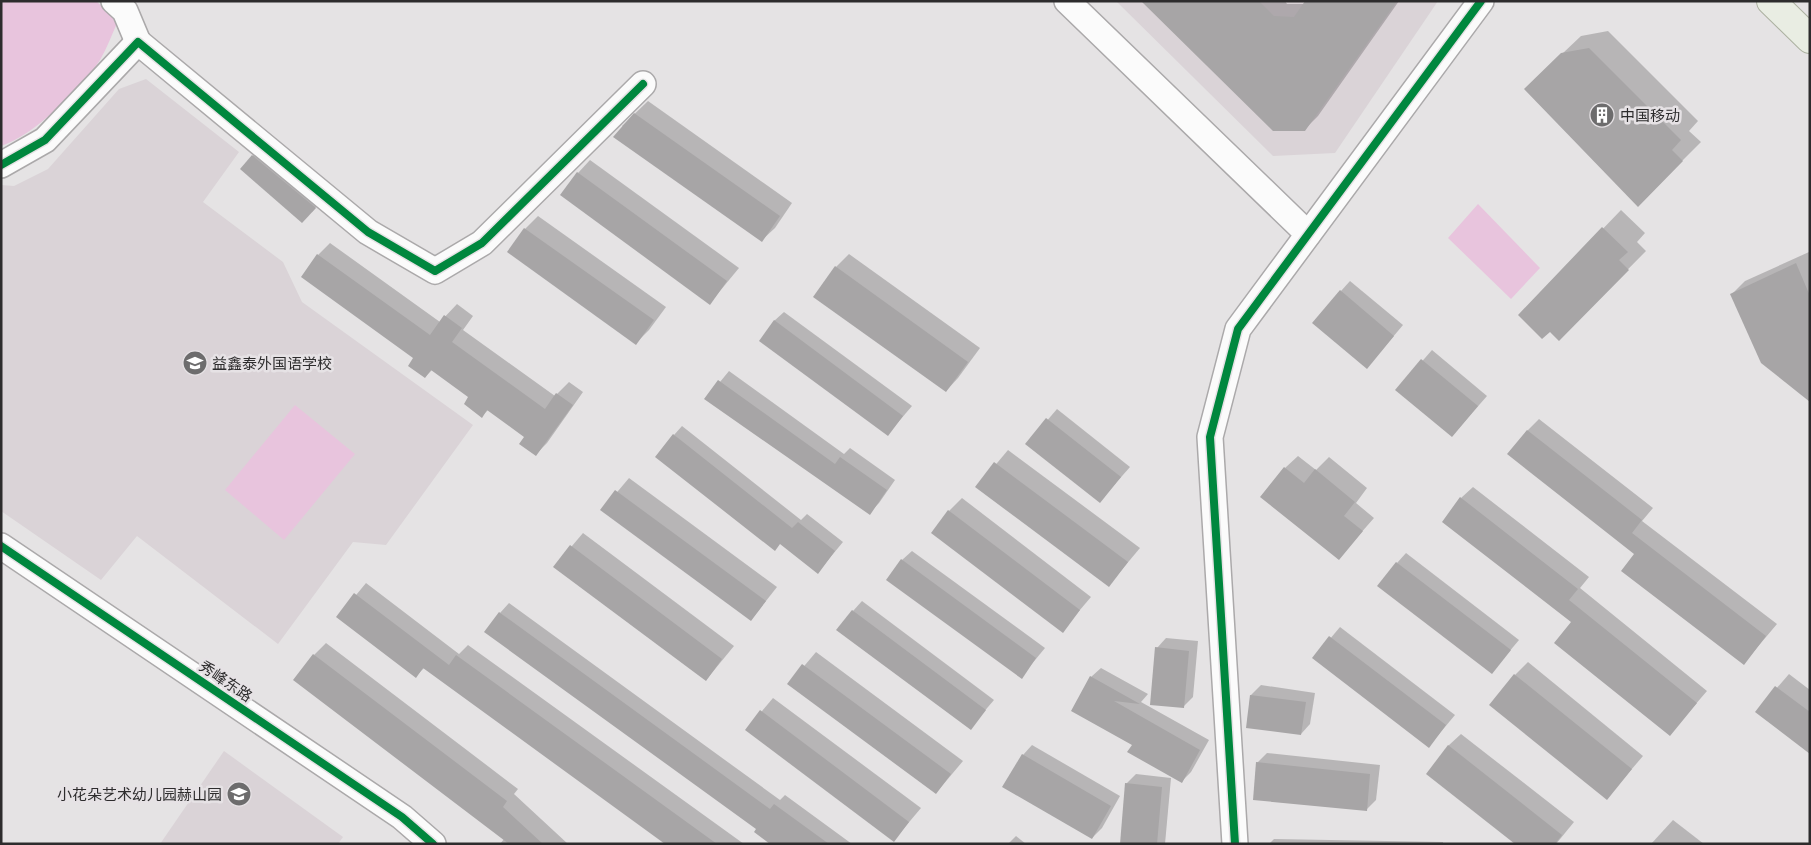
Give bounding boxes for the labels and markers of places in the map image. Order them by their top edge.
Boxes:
building icon: 中国移动 [1589,102,1615,128]
place label: 中国移动 [1620,107,1680,124]
school or university icon: 益鑫泰外国语学校 [182,350,208,376]
place label: 益鑫泰外国语学校 [212,355,332,372]
school or university icon: 小花朵艺术幼儿园赫山园 [226,781,252,807]
place label: 小花朵艺术幼儿园赫山园 [57,786,222,803]

